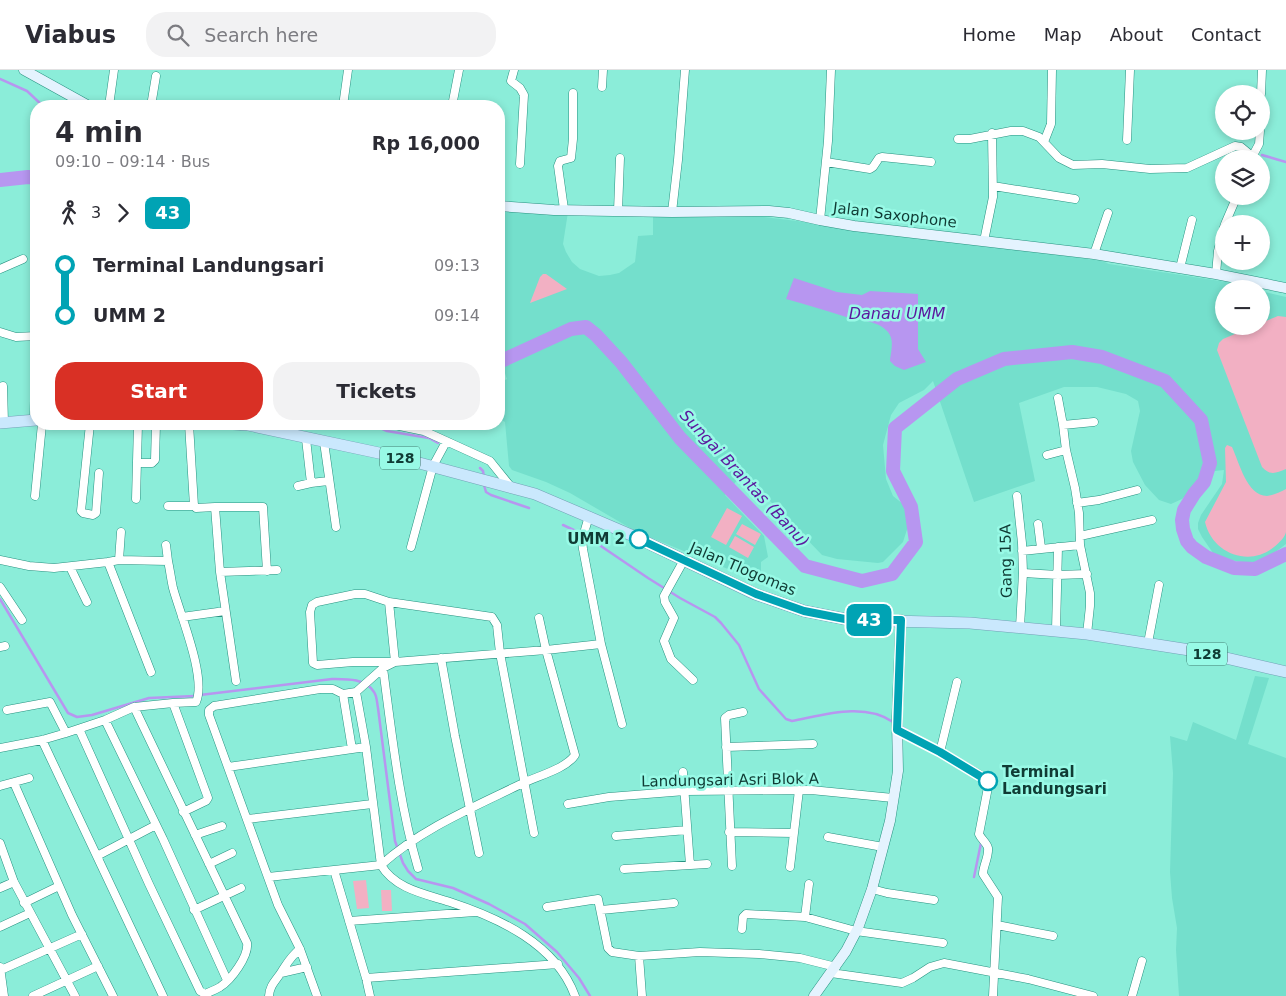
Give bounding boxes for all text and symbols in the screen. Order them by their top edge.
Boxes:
search box [146,12,496,57]
text: Viabus [25,21,116,49]
icon: search [164,21,192,49]
text: Search here [204,24,318,46]
text: Home [963,24,1016,45]
text: Map [1044,24,1082,45]
text: About [1110,24,1163,45]
text: Contact [1191,24,1261,45]
map controls [1215,85,1270,335]
button: locate [1215,85,1270,140]
text: 4 min [55,116,143,149]
text: Rp 16,000 [372,132,480,154]
button: layers [1215,150,1270,205]
text: 09:10 – 09:14 · Bus [55,152,210,171]
street label: Jalan Saxophone [831,198,958,232]
icon: walk [55,199,83,227]
icon: forward [109,199,137,227]
text: 43 [155,202,180,223]
text: 3 [91,203,101,222]
button: + [1215,215,1270,270]
text: Terminal Landungsari [93,254,324,276]
text: 09:13 [434,256,480,275]
button: − [1215,280,1270,335]
text: UMM 2 [93,304,166,326]
water label: Danau UMM [849,304,946,323]
text: 09:14 [434,306,480,325]
button: Start [55,362,263,420]
button: Tickets [273,362,480,420]
water label: Sungai Brantas (Banu) [676,406,813,551]
road number: 128 [380,446,420,469]
street label: Gang 15A [996,523,1016,598]
marker: UMM 2 [629,529,649,549]
place label: UMM 2 [567,530,625,548]
street label: Jalan Tlogomas [686,538,799,600]
line badge: 43 [846,604,892,636]
text: 43 [856,609,882,630]
road number: 128 [1187,642,1227,666]
place label: Terminal Landungsari [1002,763,1107,798]
street label: Landungsari Asri Blok A [641,769,820,791]
marker: Terminal Landungsari [978,771,998,791]

